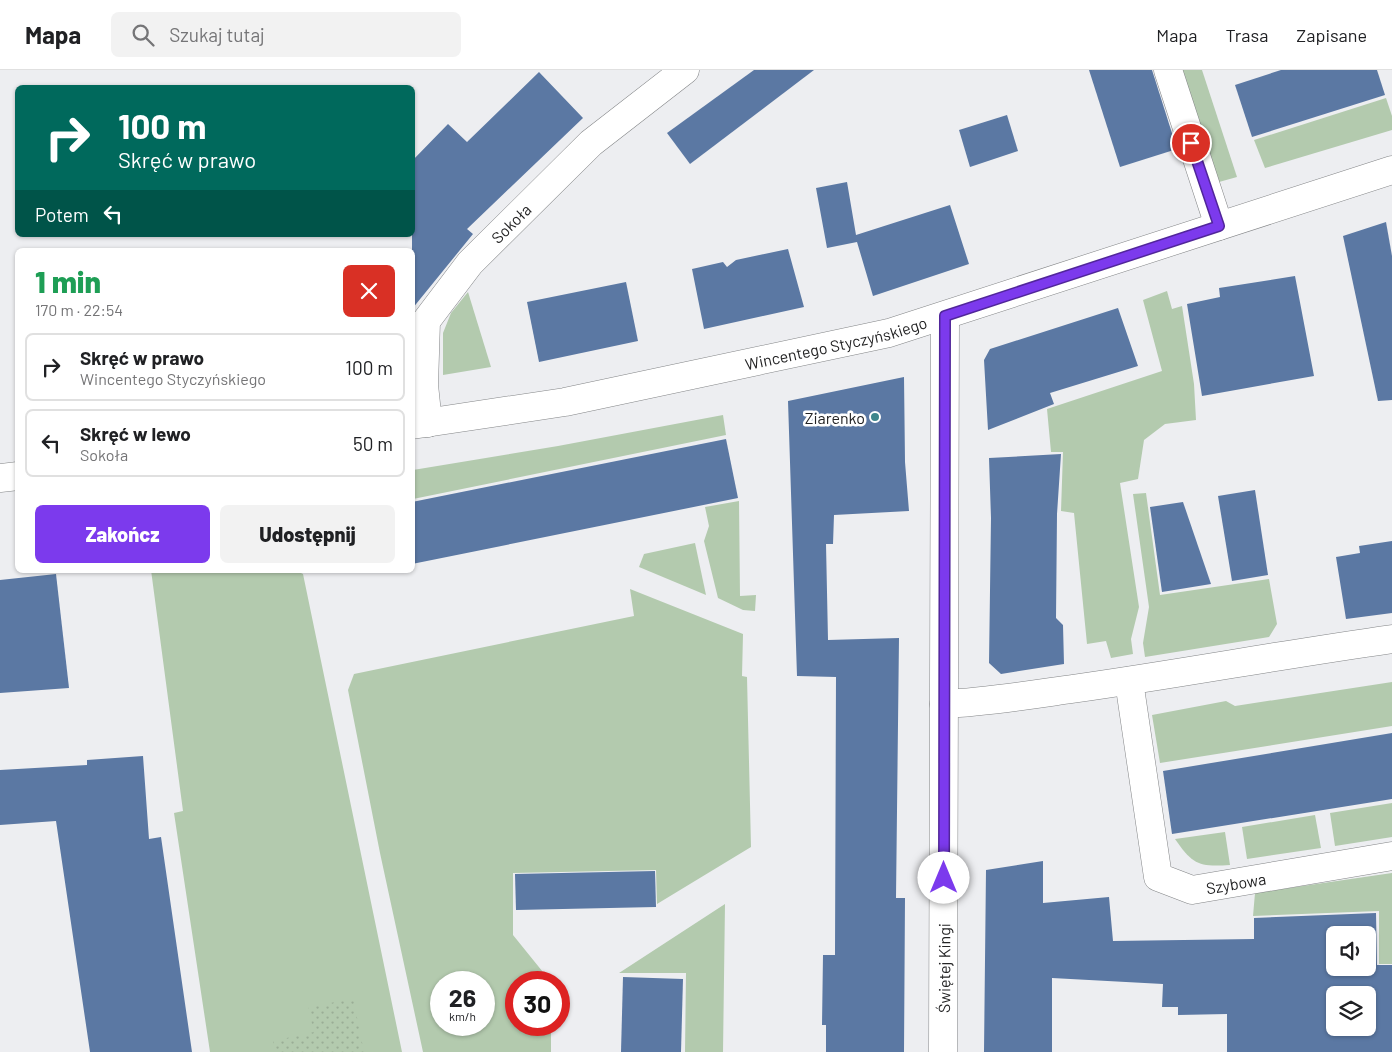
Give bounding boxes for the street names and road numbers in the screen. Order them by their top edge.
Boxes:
street label: Sokoła [487,199,534,247]
street label: Wincentego Styczyńskiego [743,312,929,373]
street label: Szybowa [1204,868,1267,897]
street label: Świętej Kingi [934,923,953,1013]

